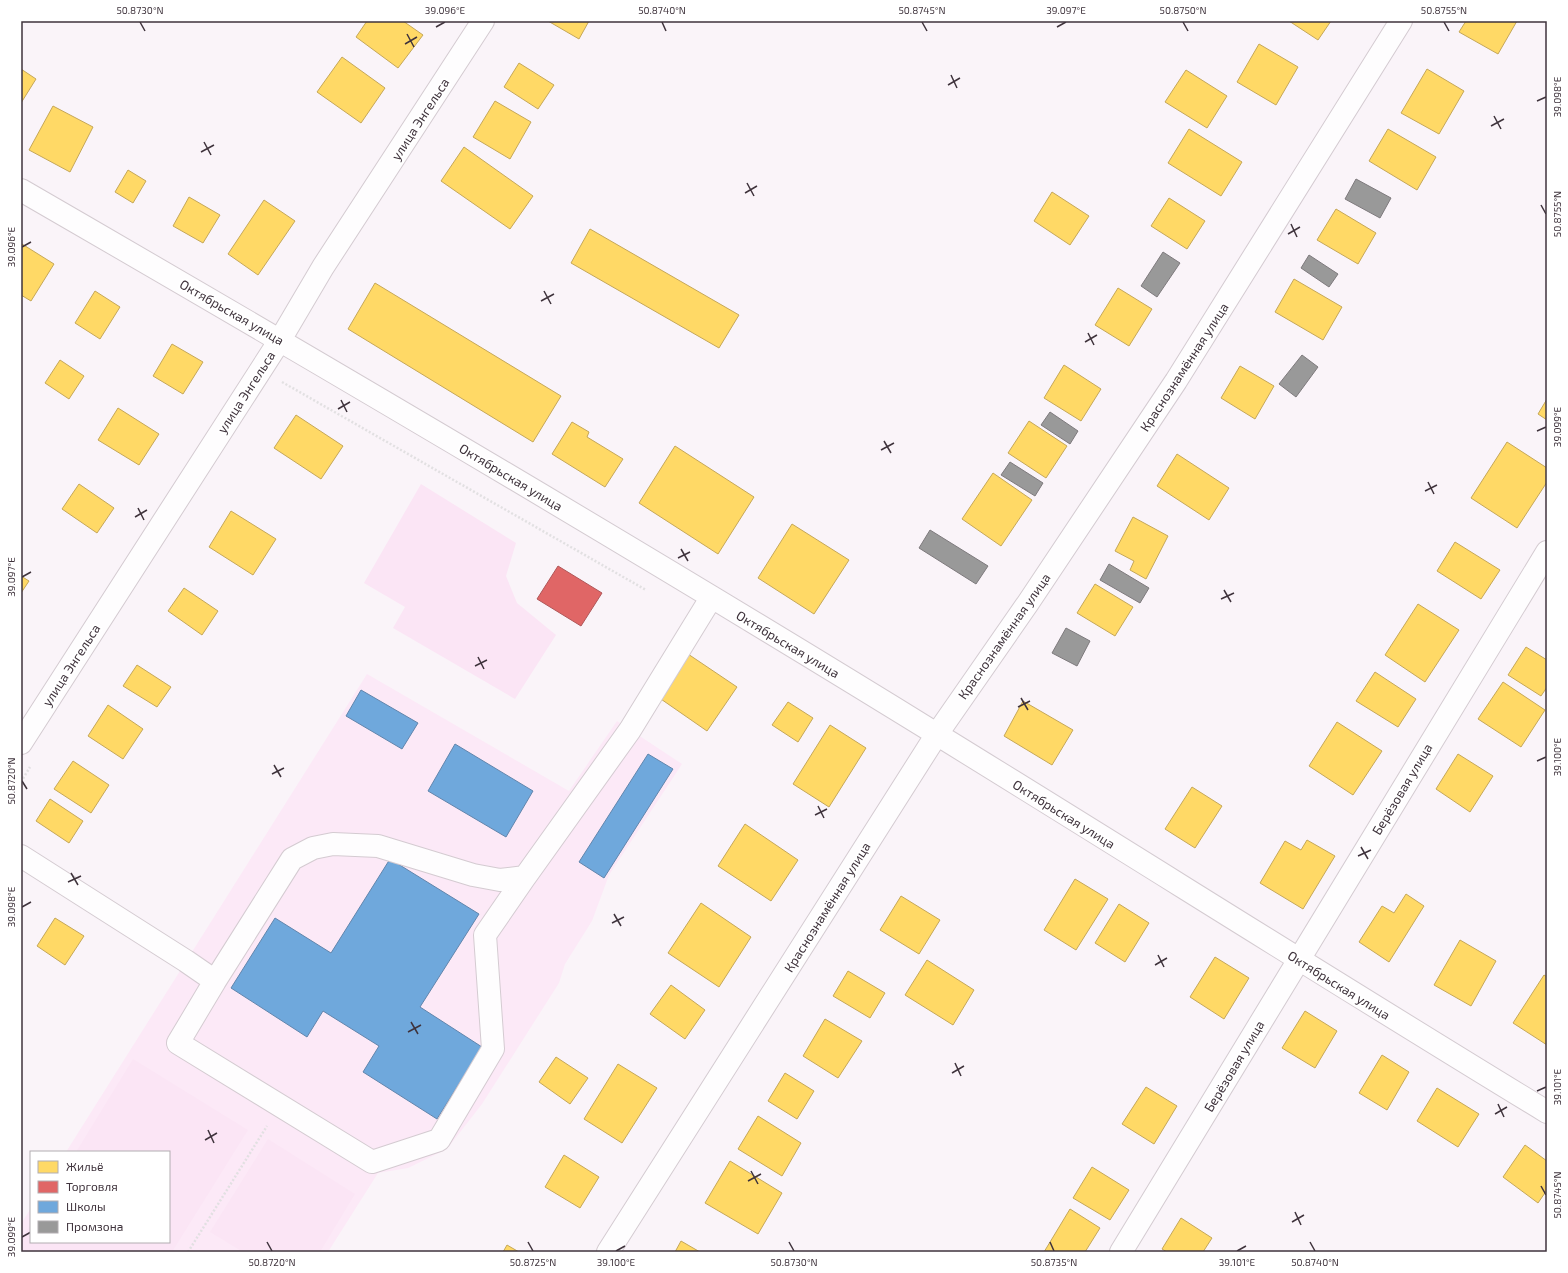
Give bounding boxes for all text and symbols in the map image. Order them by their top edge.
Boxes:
text: 50.8730°N [116,4,164,16]
text: 39.096°E [425,4,466,16]
text: 50.8740°N [638,4,686,16]
text: 50.8745°N [898,4,946,16]
text: 39.097°E [1046,4,1086,16]
text: 50.8750°N [1160,4,1206,16]
text: 50.8755°N [1421,4,1467,16]
street label: улица Энгельса [387,75,453,163]
text: 39.098°E [1551,76,1563,117]
text: 50.8755°N [1551,191,1563,237]
text: 39.096°E [5,226,17,267]
street label: Октябрьская улица [177,276,287,348]
street label: Краснознамённая улица [1136,300,1232,434]
street label: улица Энгельса [213,348,279,436]
text: 39.099°E [1551,406,1563,447]
street label: Октябрьская улица [456,440,566,514]
text: 39.097°E [5,557,17,597]
street label: Краснознамённая улица [954,570,1054,702]
street label: Октябрьская улица [733,607,843,681]
street label: улица Энгельса [38,621,104,709]
text: 39.100°E [1551,737,1563,776]
street label: Берёзовая улица [1368,740,1436,838]
text: 50.8720°N [5,757,17,805]
street label: Октябрьская улица [1010,776,1118,852]
street label: Краснознамённая улица [780,839,874,975]
text: 39.098°E [5,886,17,927]
street label: Октябрьская улица [1285,947,1393,1023]
street label: Берёзовая улица [1200,1017,1268,1115]
text: 39.101°E [1551,1068,1563,1105]
legend [30,1151,170,1243]
text: Жильё [66,1159,103,1173]
text: 50.8745°N [1551,1171,1563,1219]
text: Торговля [66,1179,118,1193]
text: Школы [66,1199,106,1213]
text: 39.099°E [5,1216,17,1257]
text: Промзона [66,1219,123,1233]
text: 50.8720°N [248,1256,296,1268]
text: 50.8725°N [510,1256,556,1268]
text: 39.100°E [597,1256,636,1268]
text: 50.8730°N [770,1256,818,1268]
text: 50.8735°N [1031,1256,1077,1268]
text: 39.101°E [1219,1256,1256,1268]
text: 50.8740°N [1291,1256,1339,1268]

